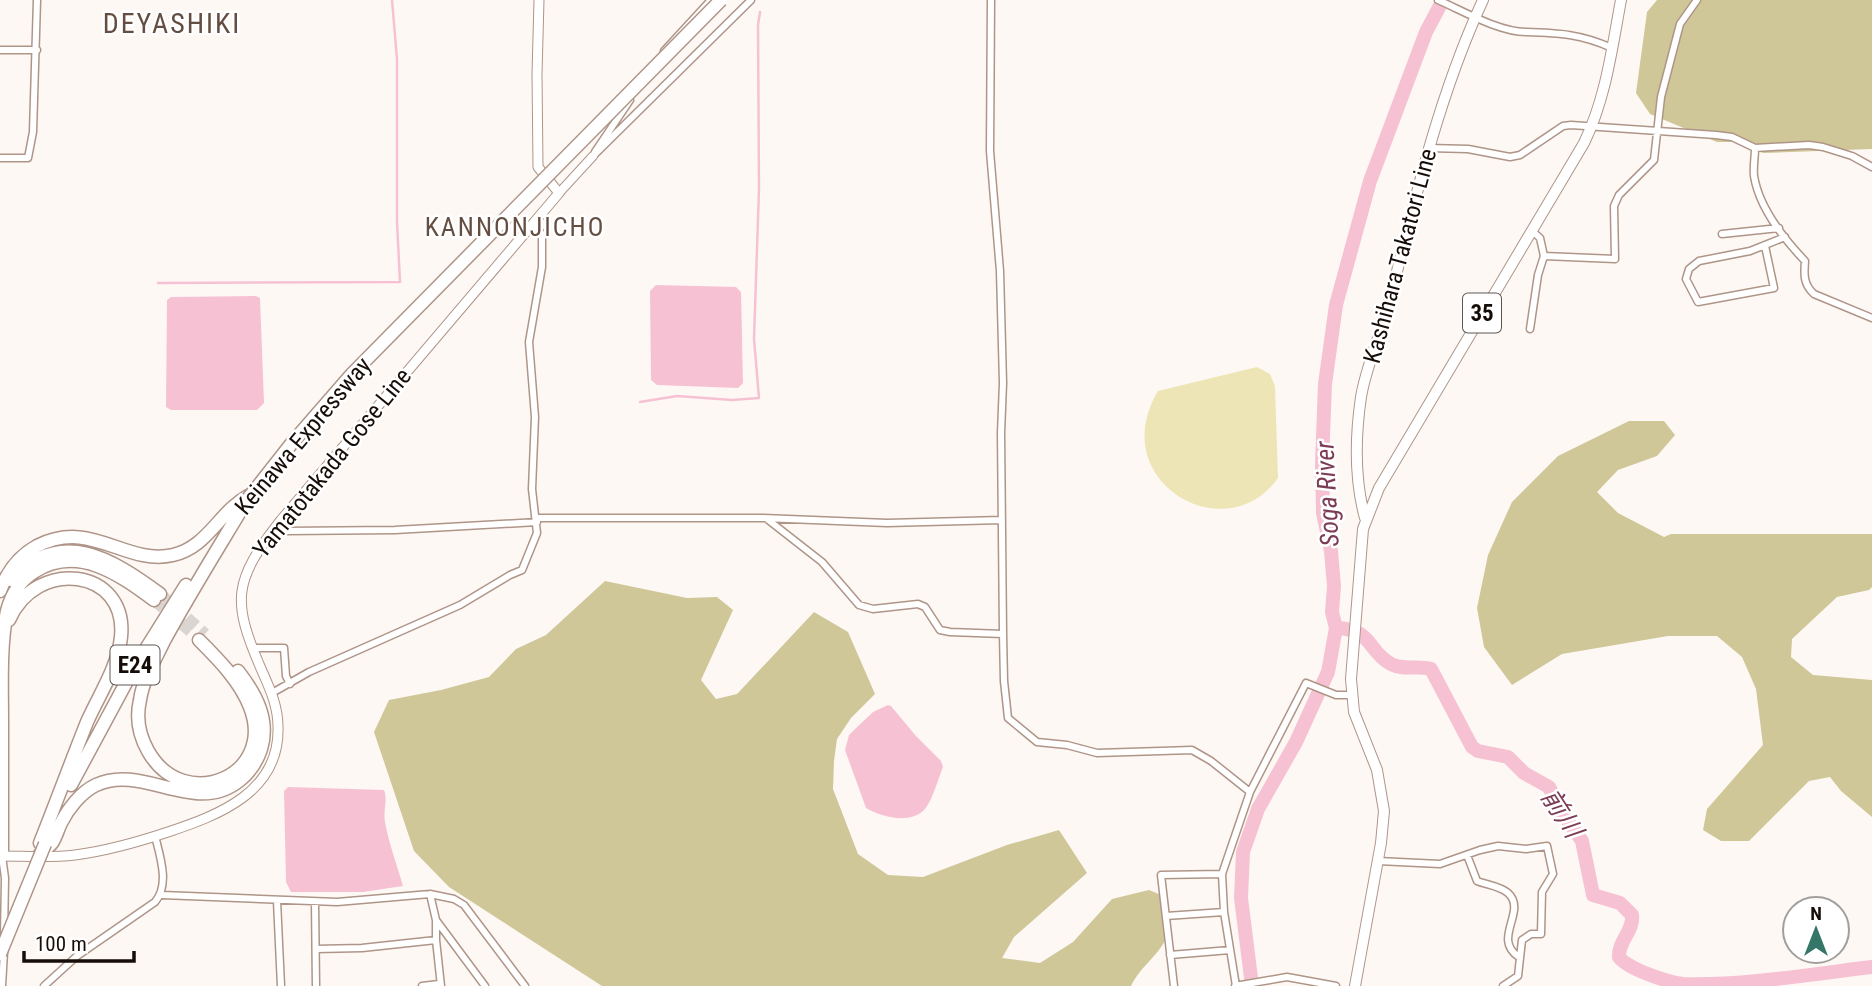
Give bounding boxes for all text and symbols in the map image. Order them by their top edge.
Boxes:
district label: DEYASHIKI [103,7,241,40]
street label: Kashihara Takatori Line [1358,146,1442,366]
district label: KANNONJICHO [425,212,605,242]
road number: 35 [1463,294,1501,332]
street label: Keinawa Expressway [229,352,377,520]
street label: Yamatotakada Gose Line [247,363,417,563]
water label: Soga River [1309,439,1345,547]
road number: E24 [110,646,160,684]
water label: 前川 [1535,783,1590,845]
north arrow [1781,895,1851,965]
text: N [1810,902,1822,925]
scale bar [24,920,135,964]
text: 100 m [35,932,87,956]

